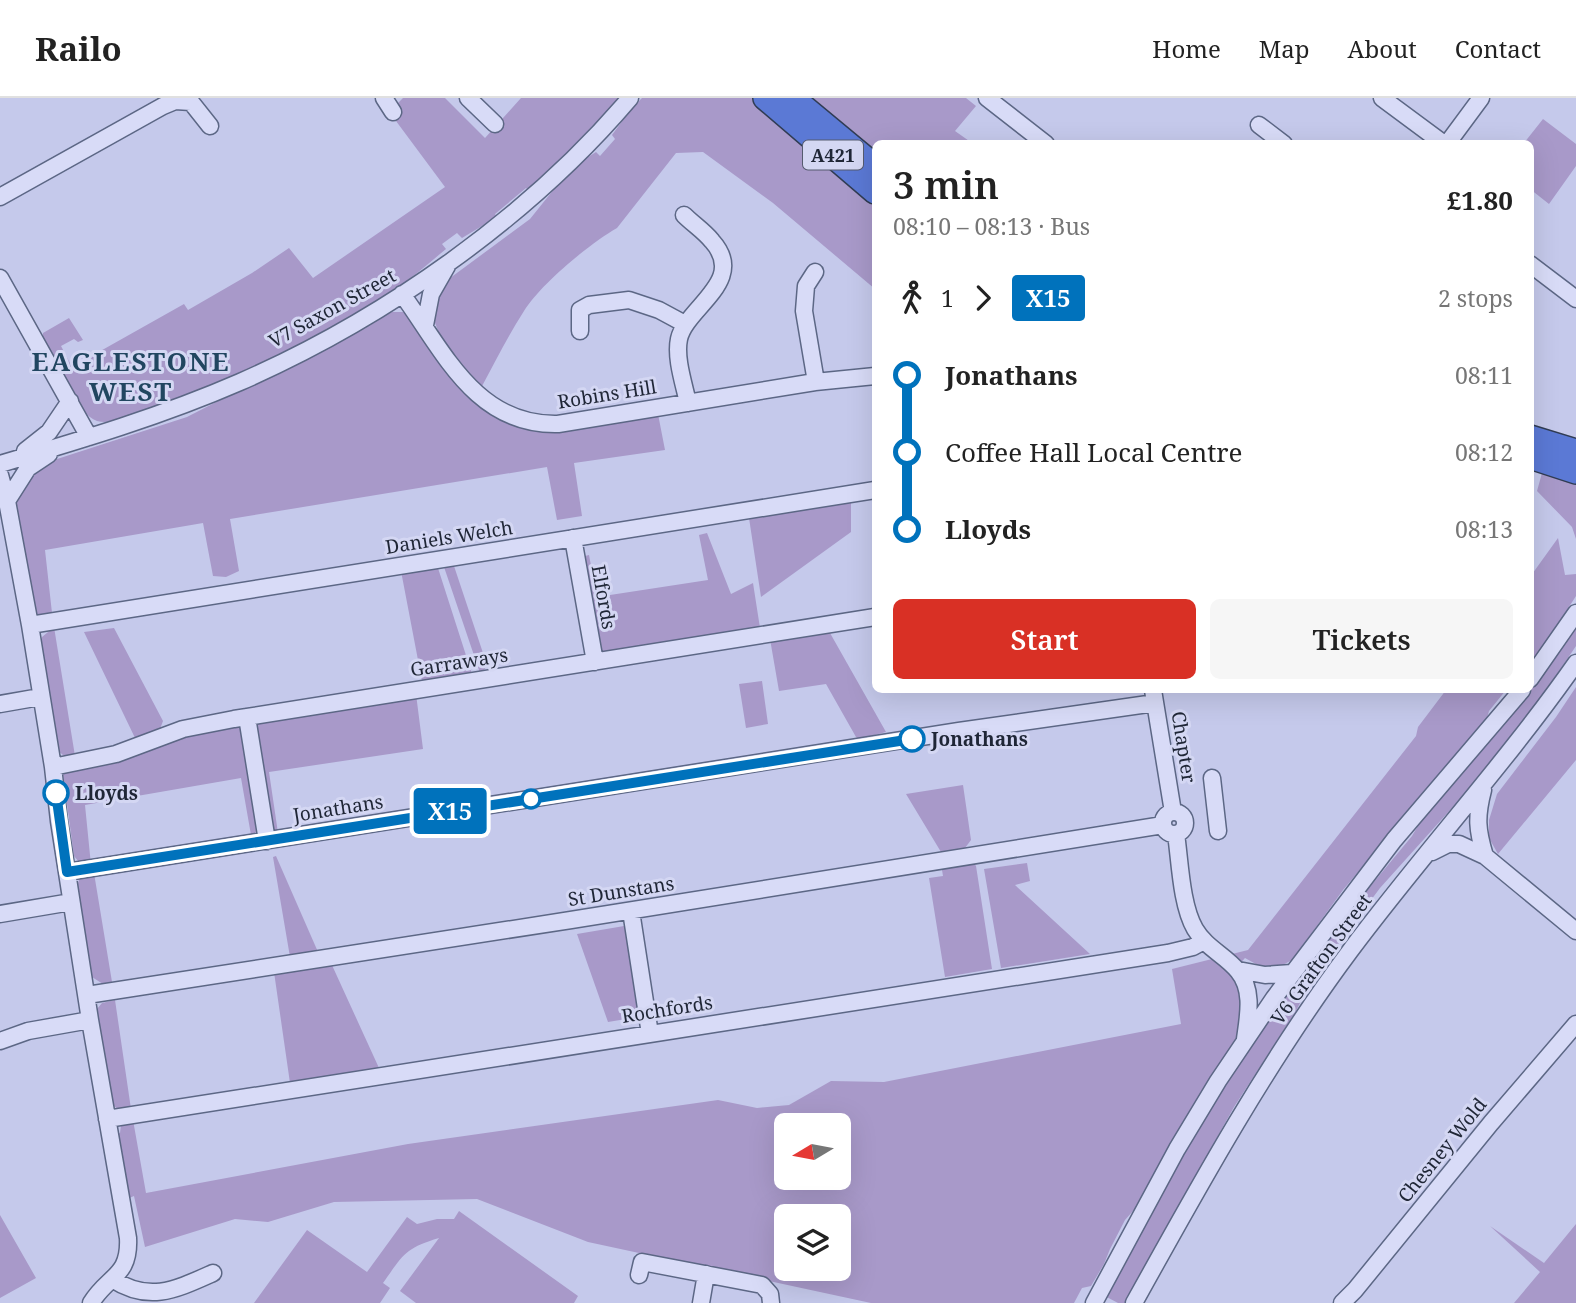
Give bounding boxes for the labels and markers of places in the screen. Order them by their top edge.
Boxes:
marker: Jonathans [899,726,925,752]
place label: Jonathans [930,726,1028,752]
marker: Lloyds [43,780,69,806]
place label: Lloyds [75,780,138,806]
unlabelled marker [521,789,541,809]

